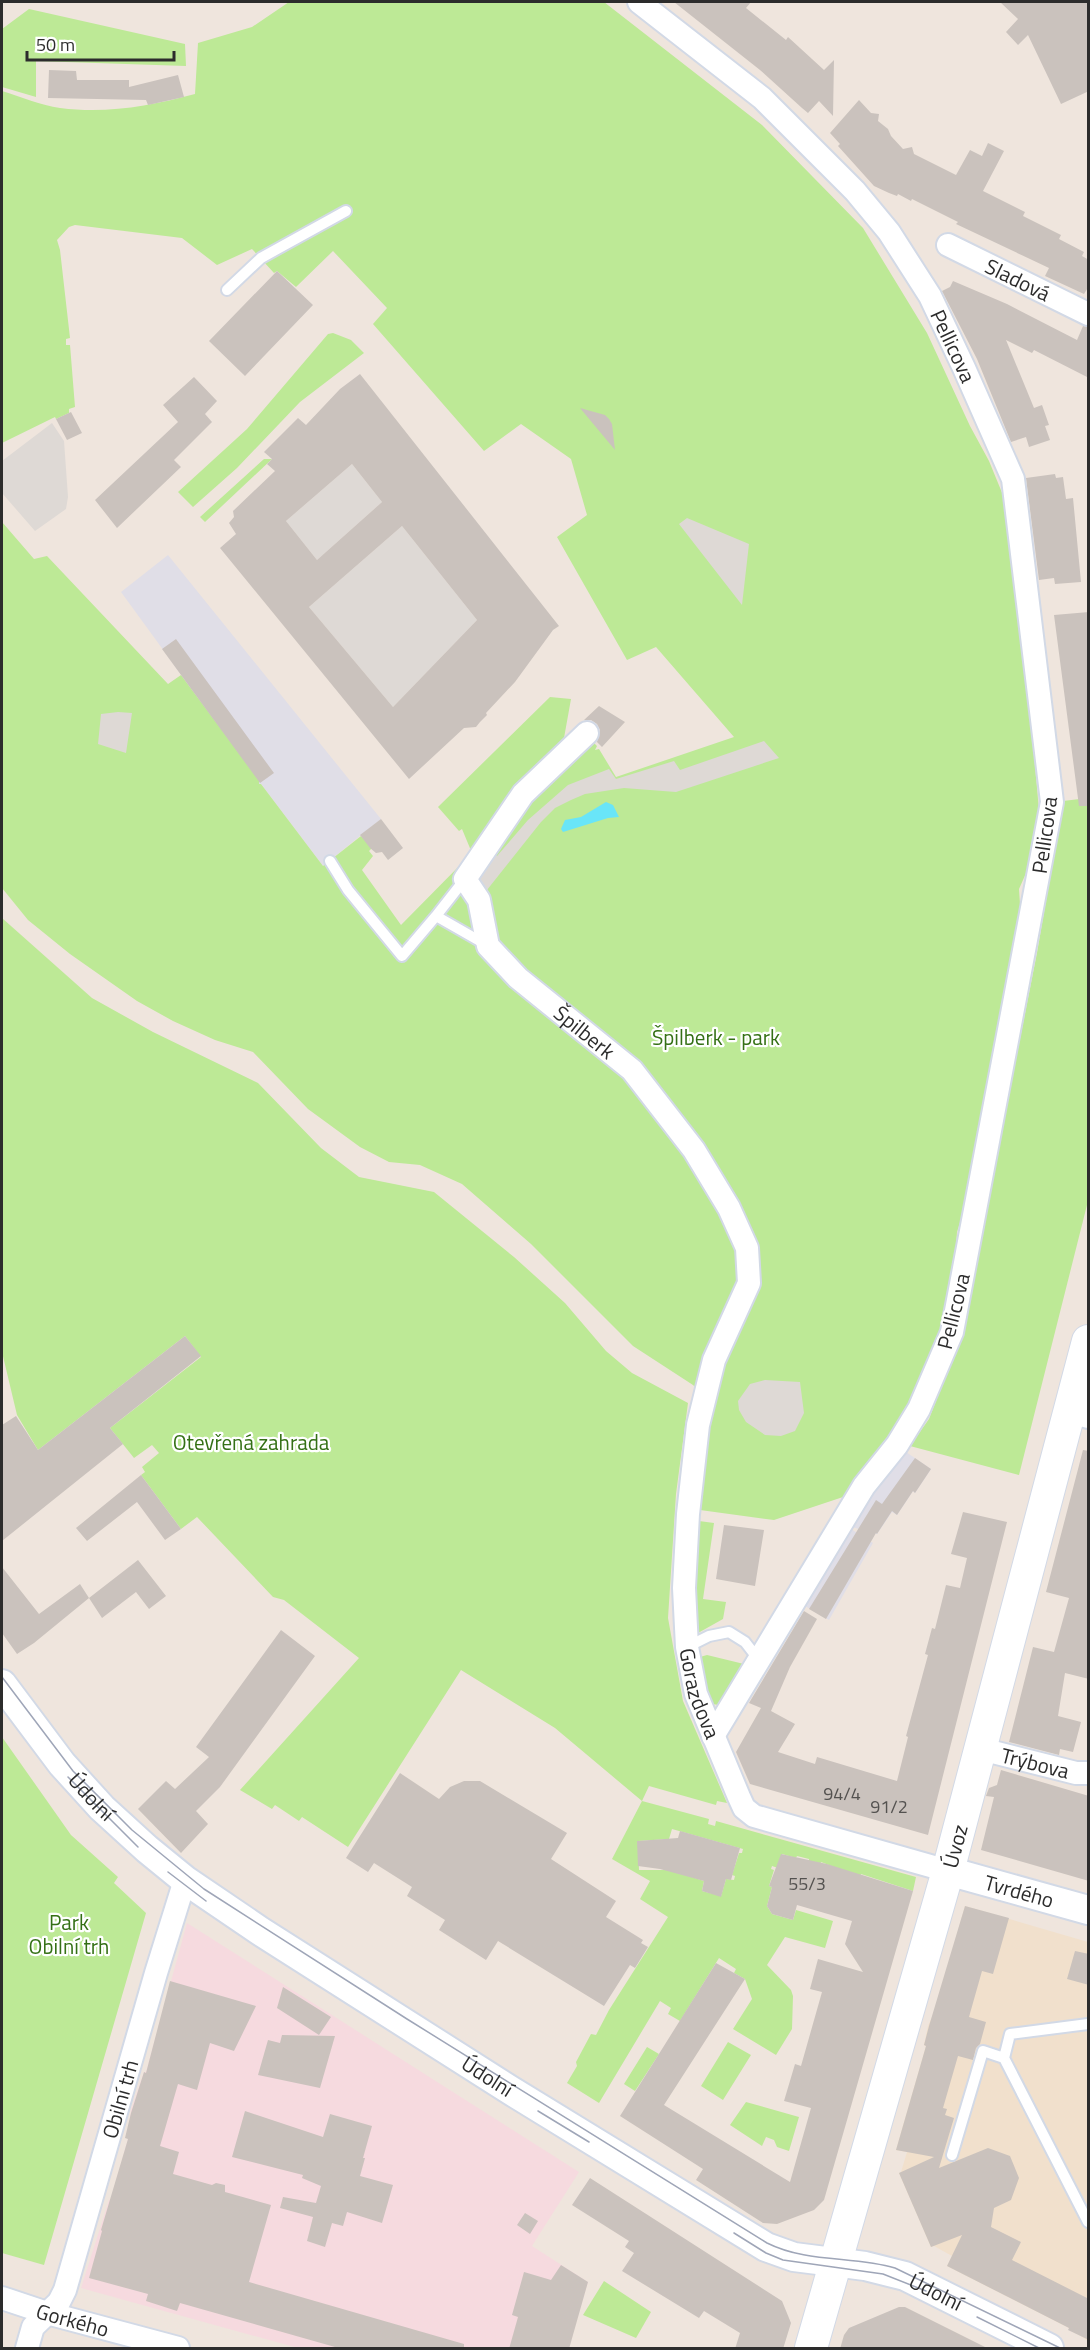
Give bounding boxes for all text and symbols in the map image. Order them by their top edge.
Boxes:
scale bar [27,24,174,62]
text: 50 m [36,31,75,58]
street label: Sladová [980,250,1057,309]
street label: Pellicova [923,304,985,388]
street label: Pellicova [1023,794,1065,876]
street label: Špilberk [547,997,622,1067]
park label: Špilberk - park [652,1021,780,1053]
street label: Pellicova [928,1269,978,1353]
park label: Otevřená zahrada [173,1426,330,1458]
street label: Gorazdova [672,1645,729,1744]
street label: Trýbova [998,1739,1073,1787]
street label: Údolní [61,1765,123,1829]
house number: 94/4 [823,1780,861,1807]
house number: 91/2 [870,1793,908,1820]
street label: Úvoz [933,1821,976,1872]
street label: Tvrdého [981,1866,1058,1916]
house number: 55/3 [788,1870,826,1897]
park label: Park Obilní trh [29,1906,109,1962]
street label: Údolní [455,2047,521,2105]
street label: Obilní trh [93,2056,146,2142]
street label: Údolní [904,2265,970,2319]
street label: Gorkého [32,2295,113,2345]

